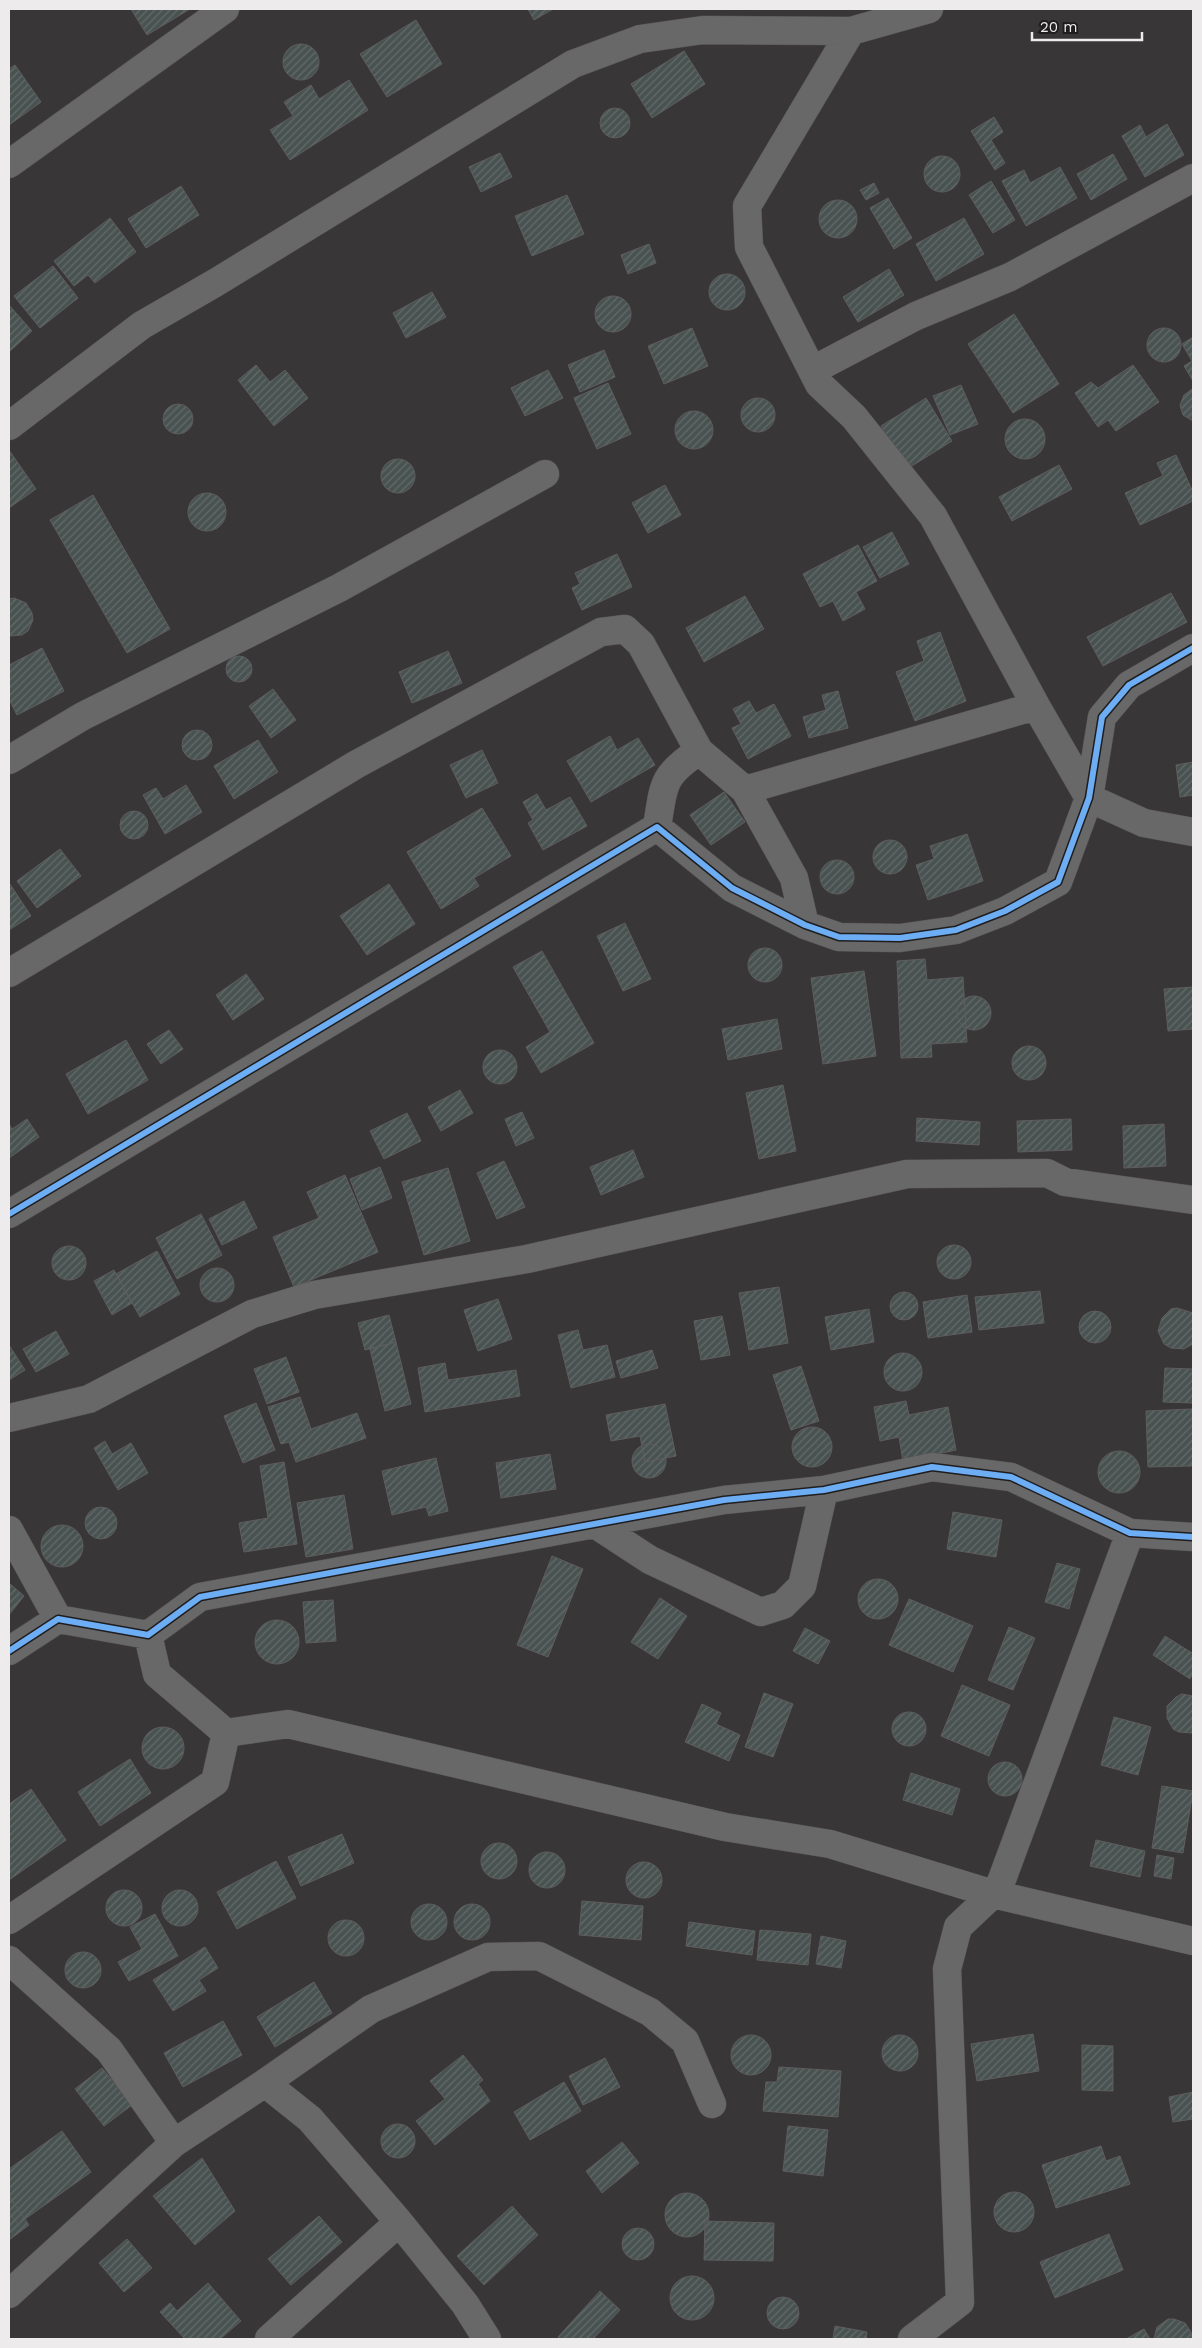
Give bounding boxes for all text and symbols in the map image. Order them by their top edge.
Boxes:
scale bar [1032,10,1142,42]
text: 20 m [1040,18,1078,36]

